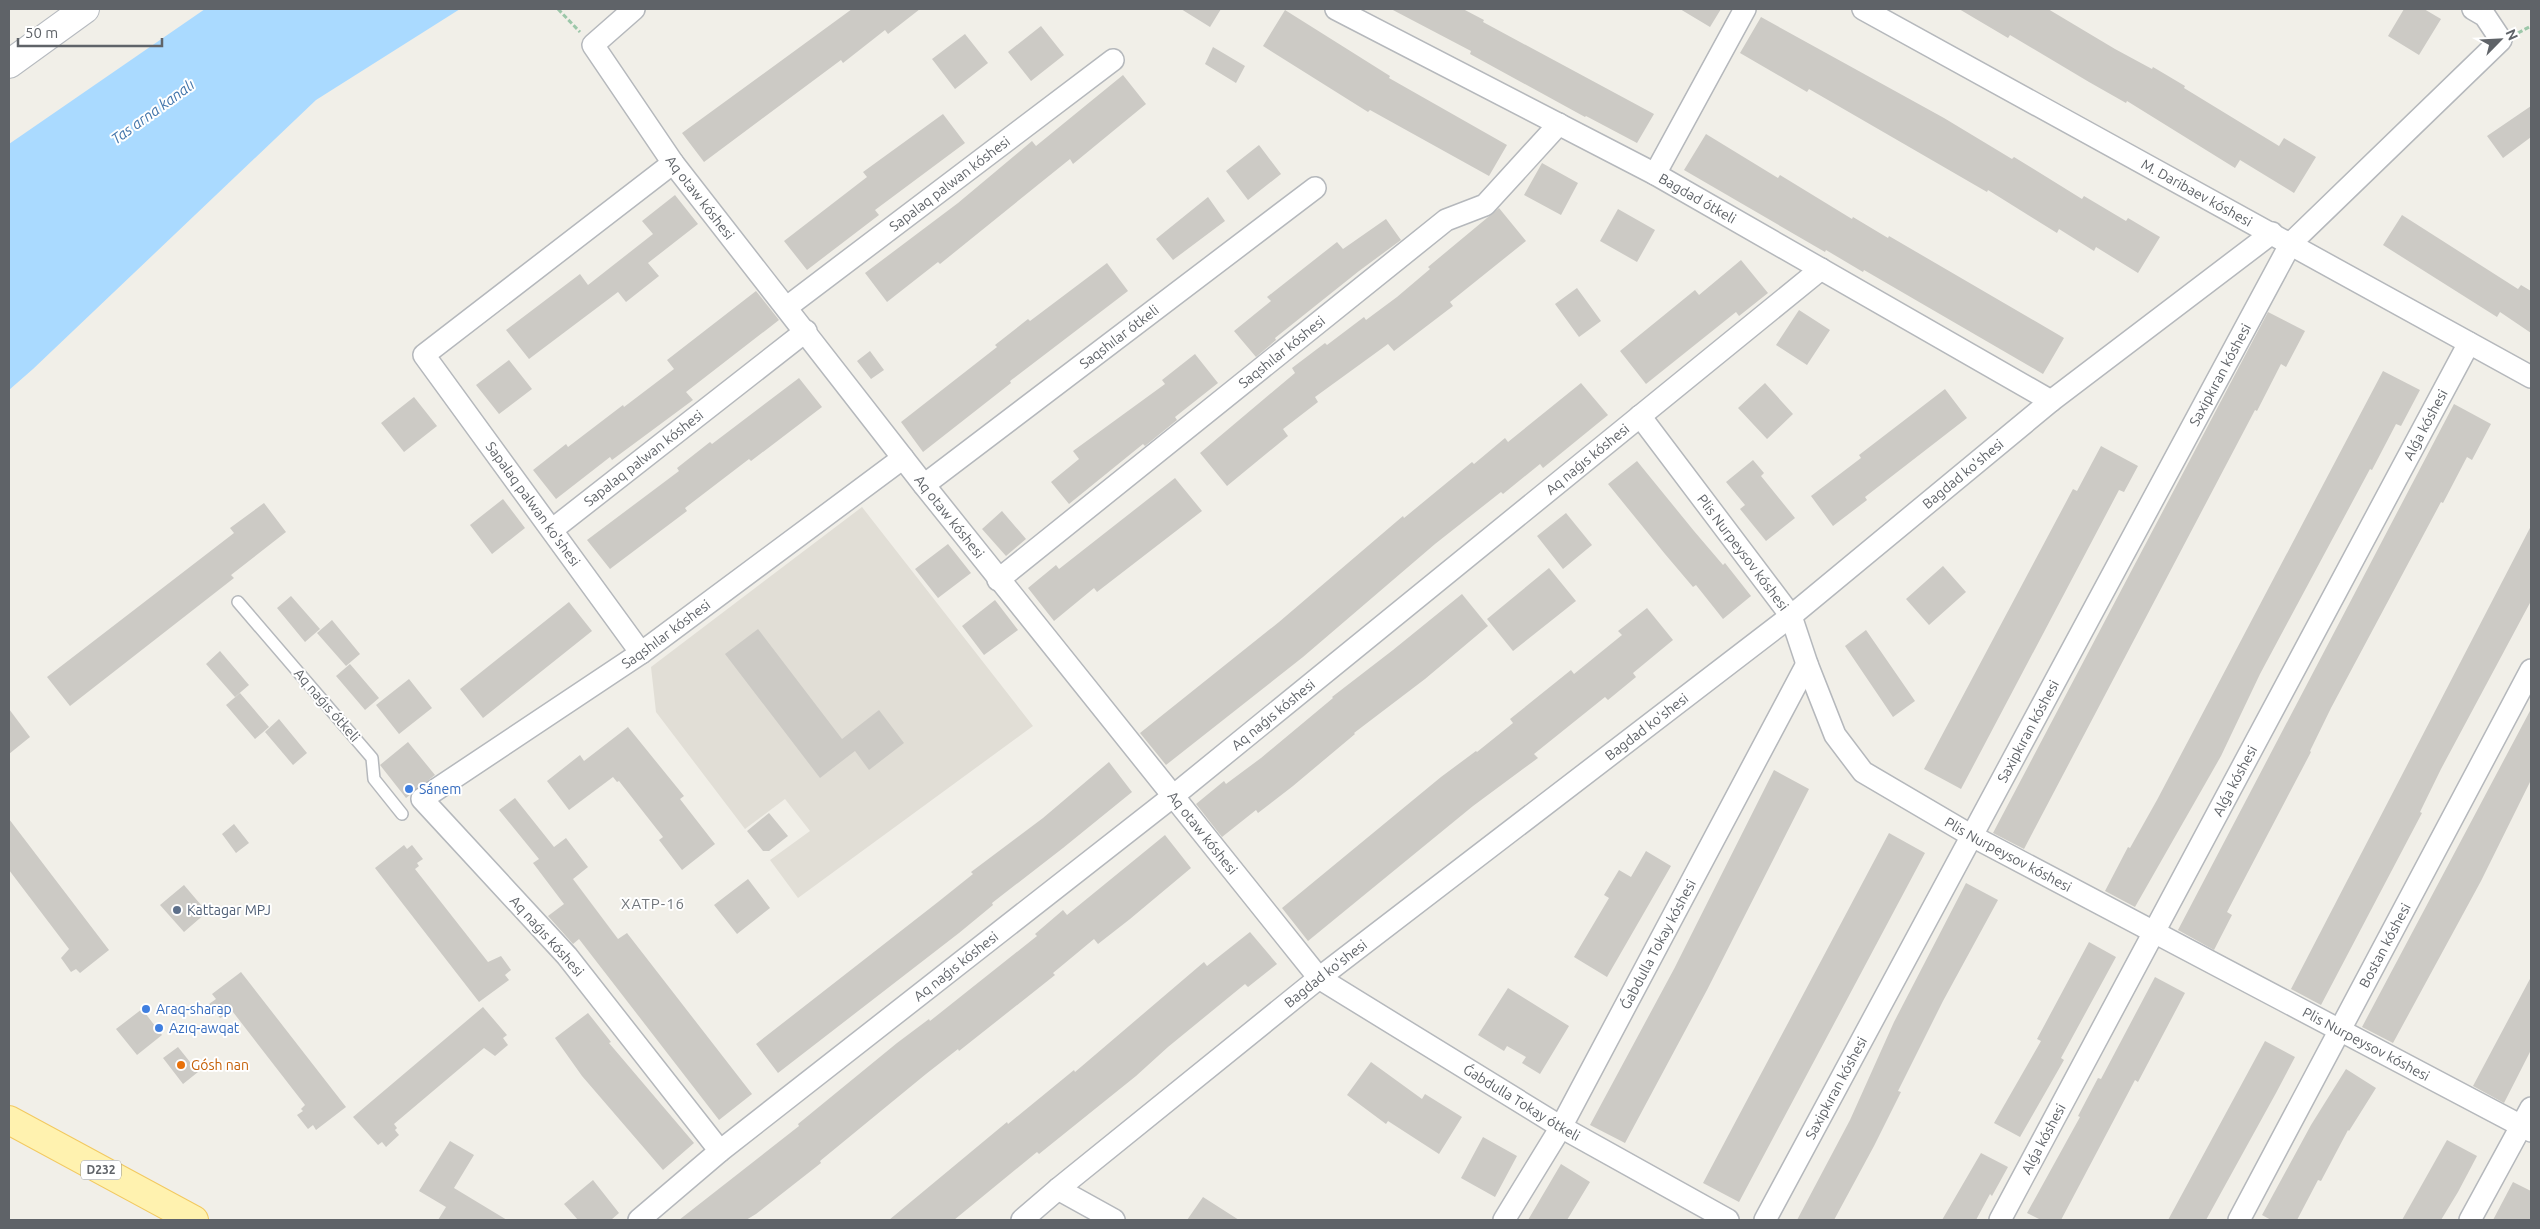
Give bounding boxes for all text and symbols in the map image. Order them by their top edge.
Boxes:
scale bar [18,15,161,47]
north arrow [2475,15,2525,65]
text: 50 m [25,24,58,41]
text: N [2502,27,2521,43]
water label: Tas arna kanalı [108,76,198,147]
street label: Sapalaq palwan kóshesi [886,133,1013,235]
street label: Aq otaw kóshesi [662,153,738,243]
street label: M. Daribaev kóshesi [2138,156,2255,230]
street label: Bagdad ótkeli [1656,170,1739,227]
street label: Saqshılar ótkeli [1076,302,1162,372]
street label: Saqshılar kóshesi [1235,313,1328,391]
street label: Saxipkıran kóshesi [2186,321,2254,429]
street label: Alǵa kóshesi [2400,387,2451,463]
street label: Sapalaq palwan kóshesi [581,407,706,510]
street label: Aq naǵıs kóshesi [1542,420,1632,498]
street label: Bagdad ko'shesi [1919,436,2007,512]
street label: Sapalaq palwan ko'shesi [482,439,584,569]
street label: Aq otaw kóshesi [911,472,987,561]
street label: Plis Nurpeysov kóshesi [1694,491,1792,614]
street label: Saqshılar kóshesi [618,596,713,672]
street label: Aq naǵıs ótkeli [291,665,363,745]
street label: Aq naǵıs kóshesi [1228,676,1318,753]
street label: Saxipkıran kóshesi [1994,677,2062,785]
street label: Bagdad ko'shesi [1602,690,1691,764]
street label: Alǵa kóshesi [2210,743,2260,819]
place label: Sánem [419,781,461,797]
marker: Sánem [403,783,415,795]
street label: Aq otaw kóshesi [1165,788,1241,877]
street label: Plis Nurpeysov kóshesi [1942,814,2074,895]
street label: Ǵabdulla Tokay kóshesi [1616,877,1699,1012]
street label: Aq naǵıs kóshesi [507,892,587,980]
district label: XATP-16 [621,895,685,912]
street label: Bostan kóshesi [2356,900,2414,990]
place label: Kattagar MPJ [187,902,271,918]
marker: Kattagar MPJ [171,904,183,916]
street label: Aq naǵıs kóshesi [910,928,1001,1004]
street label: Bagdad ko'shesi [1281,936,1370,1011]
place label: Araq-sharap [156,1001,232,1017]
marker: Araq-sharap [140,1003,152,1015]
street label: Plis Nurpeysov kóshesi [2300,1004,2432,1084]
place label: Azıq-awqat [169,1020,240,1036]
marker: Azıq-awqat [153,1022,165,1034]
street label: Saxipkıran kóshesi [1802,1034,1870,1142]
place label: Gósh nan [191,1057,249,1073]
marker: Gósh nan [175,1059,187,1071]
street label: Ǵabdulla Tokay ótkeli [1460,1060,1583,1144]
street label: Alǵa kóshesi [2018,1101,2069,1177]
road number: D232 [81,1160,121,1180]

